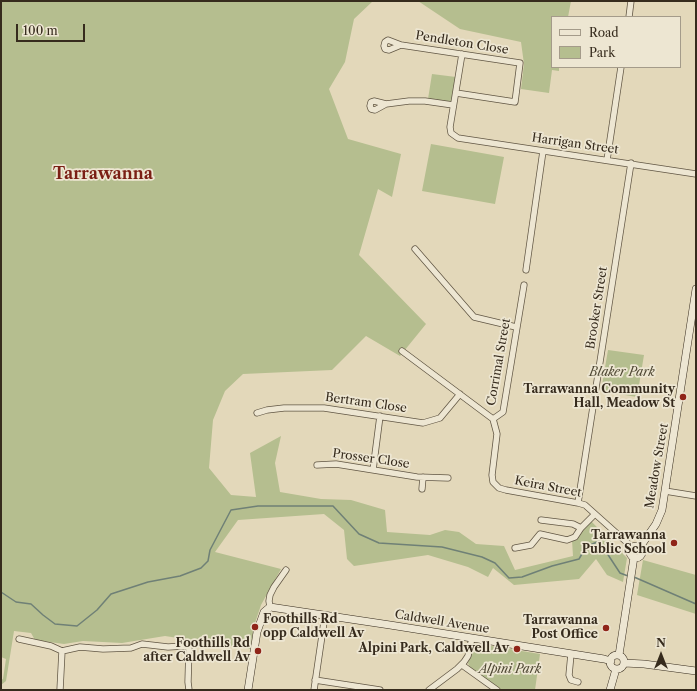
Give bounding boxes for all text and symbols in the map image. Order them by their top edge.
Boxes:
scale bar [18,16,87,42]
legend [551,16,681,68]
text: 100 m [23,23,58,38]
text: Road [589,25,619,40]
street label: Pendleton Close [415,29,509,57]
text: Park [589,45,615,60]
street label: Harrigan Street [531,131,619,157]
district label: Tarrawanna [53,164,153,184]
street label: Brooker Street [583,266,611,350]
street label: Corrimal Street [484,317,514,407]
park label: Blaker Park [589,366,655,380]
place label: Tarrawanna Community Hall, Meadow St [523,383,675,411]
street label: Bertram Close [324,390,408,416]
marker: Tarrawanna Community Hall, Meadow St [678,392,688,402]
street label: Meadow Street [642,422,672,510]
street label: Prosser Close [332,446,410,472]
street label: Keira Street [513,473,583,501]
place label: Tarrawanna Public School [582,529,666,557]
marker: Tarrawanna Public School [669,538,679,548]
street label: Caldwell Avenue [394,607,490,637]
place label: Foothills Rd opp Caldwell Av [263,613,364,641]
place label: Tarrawanna Post Office [523,614,598,642]
marker: Foothills Rd opp Caldwell Av [250,622,260,632]
marker: Tarrawanna Post Office [601,623,611,633]
north arrow [641,635,681,675]
text: N [656,636,666,650]
place label: Foothills Rd after Caldwell Av [143,637,250,665]
place label: Alpini Park, Caldwell Av [358,642,509,656]
marker: Alpini Park, Caldwell Av [512,644,522,654]
marker: Foothills Rd after Caldwell Av [253,646,263,656]
park label: Alpini Park [479,663,541,677]

